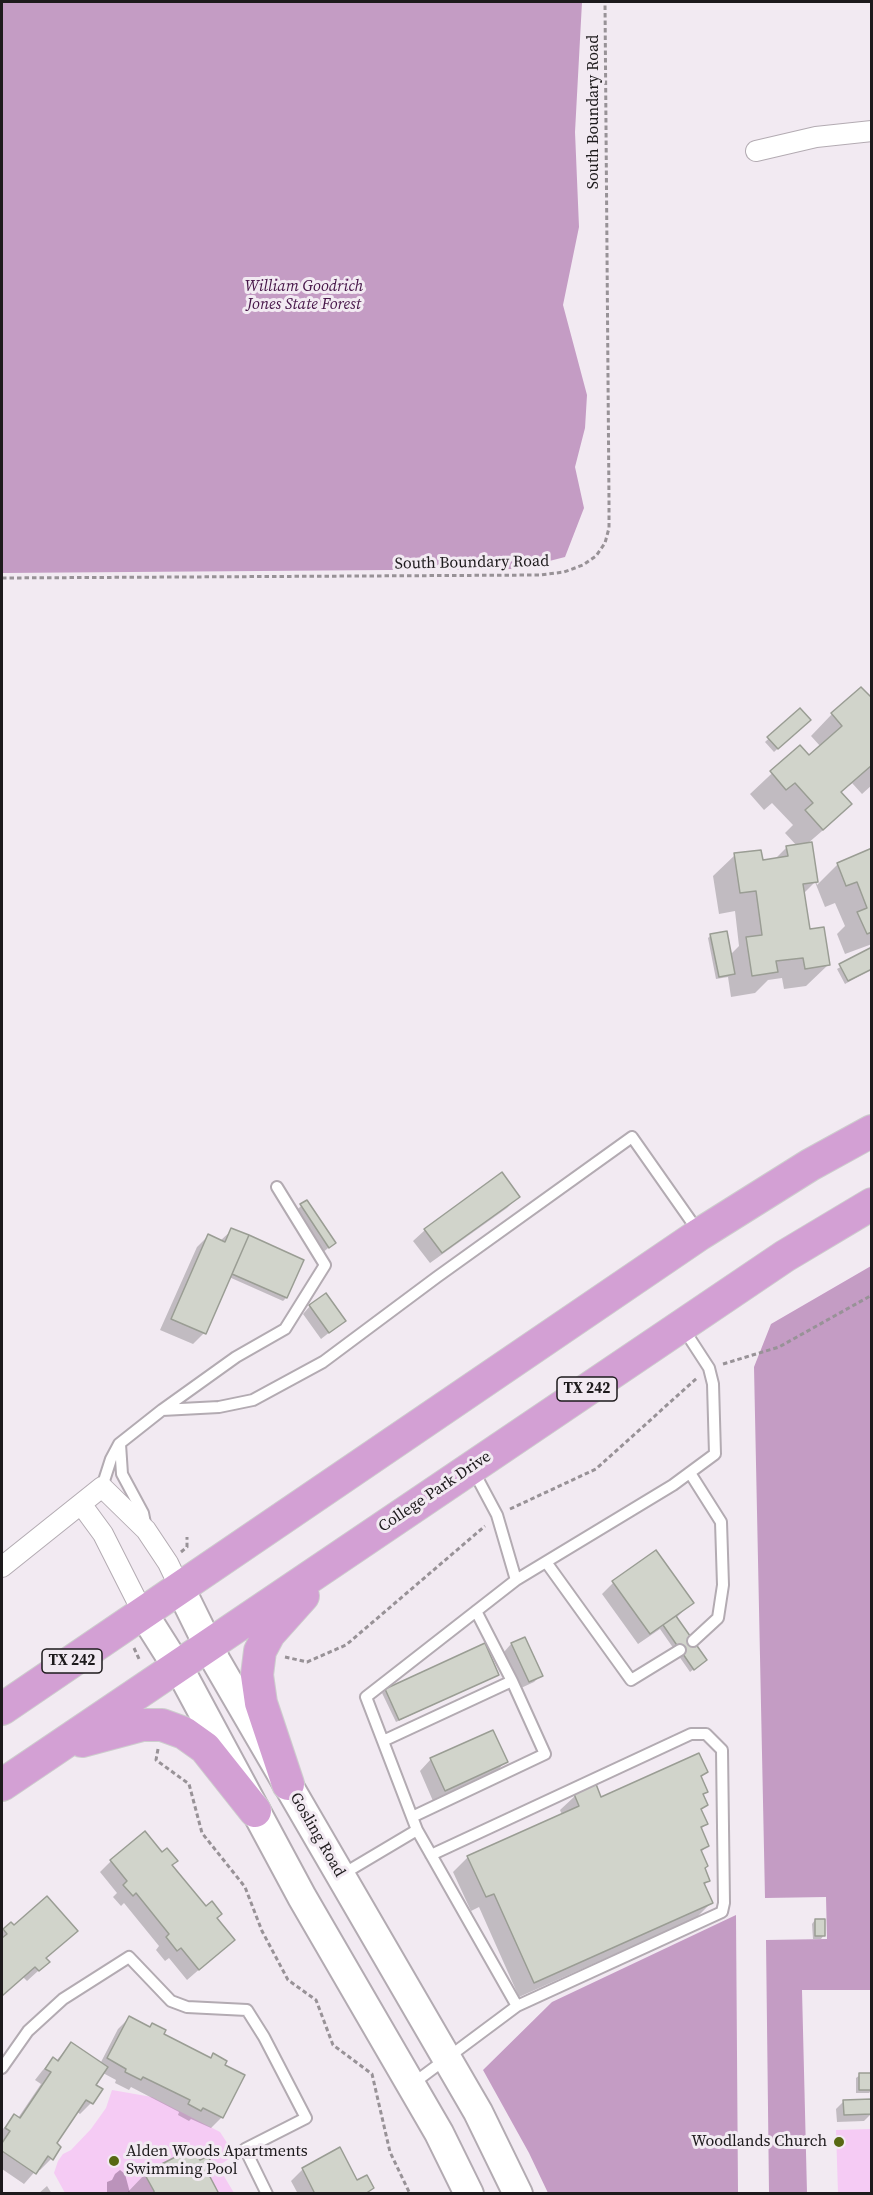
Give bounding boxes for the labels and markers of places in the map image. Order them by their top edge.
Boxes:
place label: Woodlands Church [691,2132,827,2152]
marker: Woodlands Church [832,2135,846,2149]
place label: Alden Woods Apartments Swimming Pool [126,2142,308,2180]
marker: Alden Woods Apartments Swimming Pool [107,2154,121,2168]

